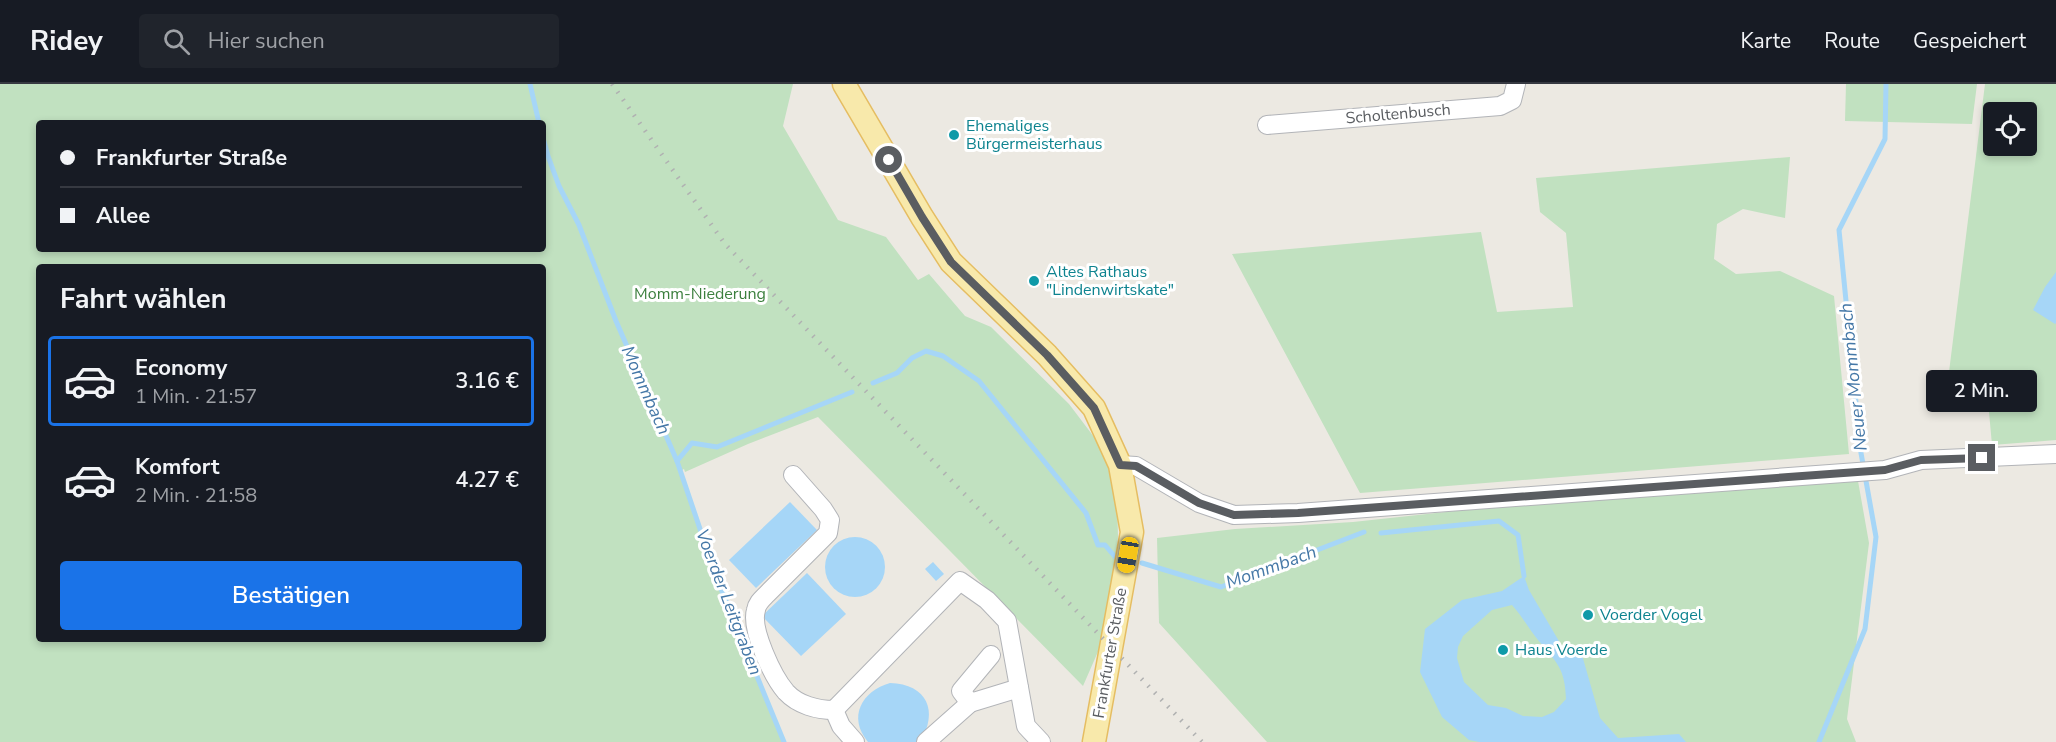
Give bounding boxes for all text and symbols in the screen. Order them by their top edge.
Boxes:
search box [139,14,559,68]
text: Ridey [30,22,103,60]
icon: search [160,25,193,58]
text: Hier suchen [208,26,325,56]
text: Karte [1741,27,1791,55]
text: Route [1824,27,1880,55]
text: Gespeichert [1913,27,2026,55]
street label: Scholtenbusch [1345,98,1451,130]
map controls [1983,102,2037,156]
button: locate [1983,102,2037,156]
place label: Ehemaliges Bürgermeisterhaus [966,115,1103,155]
marker: Ehemaliges Bürgermeisterhaus [947,128,961,142]
text: Frankfurter Straße [96,143,287,173]
route start [875,146,902,173]
text: Allee [96,201,150,231]
place label: Altes Rathaus "Lindenwirtskate" [1046,261,1174,301]
marker: Altes Rathaus "Lindenwirtskate" [1027,274,1041,288]
text: Fahrt wählen [60,281,226,318]
park label: Momm-Niederung [634,283,766,305]
water label: Neuer Mommbach [1833,302,1873,452]
water label: Mommbach [616,342,676,438]
text: Economy [135,353,227,383]
icon: car [63,354,117,408]
text: 3.16 € [455,366,519,396]
callout: 2 Min. [1926,371,2038,413]
text: 2 Min. [1954,377,2009,404]
text: 1 Min. · 21:57 [135,383,257,410]
route end [1968,444,1995,471]
text: Komfort [135,452,219,482]
icon: car [63,453,117,507]
text: 4.27 € [455,465,519,495]
text: 2 Min. · 21:58 [135,482,257,509]
water label: Voerder Leitgraben [690,525,768,679]
car [1116,536,1140,574]
water label: Mommbach [1222,540,1320,594]
button: Bestätigen [60,561,522,630]
street label: Frankfurter Straße [1088,586,1132,720]
place label: Voerder Vogel [1599,604,1703,626]
marker: Voerder Vogel [1581,608,1595,622]
place label: Haus Voerde [1515,639,1607,661]
marker: Haus Voerde [1496,643,1510,657]

